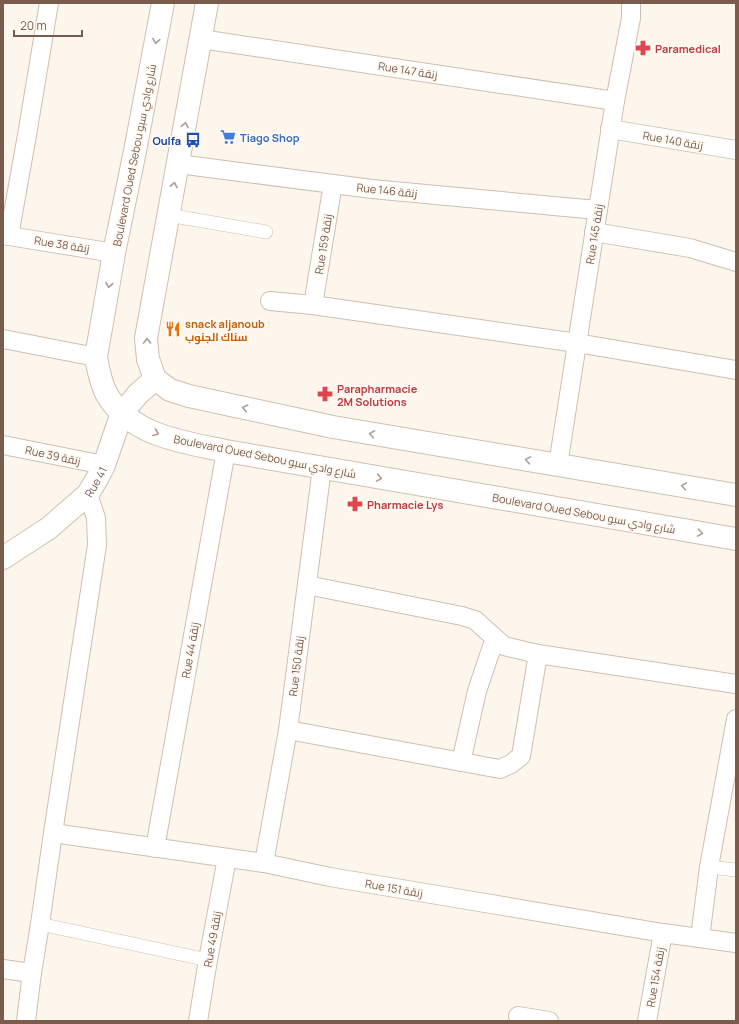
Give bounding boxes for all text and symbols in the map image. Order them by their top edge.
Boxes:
scale bar [14,12,82,38]
text: 20 m [20,17,47,34]
one-way arrow [152,38,161,44]
pharmacy icon: Paramedical [634,39,652,57]
place label: Paramedical [655,41,721,56]
street label: Rue 147 زنقة [377,58,439,82]
street label: Boulevard Oued Sebou شارع وادي سبو [109,62,161,248]
one-way arrow [180,122,189,129]
street label: Rue 140 زنقة [642,127,704,153]
supermarket icon: Tiago Shop [219,128,237,146]
place label: Tiago Shop [240,130,300,145]
bus stop icon: Oulfa [184,131,202,149]
place label: Oulfa [152,133,181,148]
street label: Rue 146 زنقة [356,179,418,201]
one-way arrow [169,182,177,188]
street label: Rue 145 زنقة [582,203,606,265]
street label: Rue 159 زنقة [311,213,335,275]
street label: Rue 38 زنقة [33,232,91,256]
one-way arrow [105,282,114,289]
place label: snack aljanoub سناك الجنوب [185,316,265,345]
restaurant icon: snack aljanoub سناك الجنوب [164,320,182,338]
one-way arrow [143,338,151,344]
place label: Parapharmacie 2M Solutions [337,381,418,409]
pharmacy icon: Parapharmacie 2M Solutions [316,385,334,403]
one-way arrow [242,405,248,413]
one-way arrow [152,429,159,437]
one-way arrow [369,430,375,438]
street label: Boulevard Oued Sebou شارع وادي سبو [172,431,358,483]
street label: Rue 39 زنقة [24,442,82,468]
one-way arrow [525,456,531,465]
street label: Rue 41 [80,464,110,500]
one-way arrow [376,473,382,481]
one-way arrow [681,483,687,491]
street label: Boulevard Oued Sebou شارع وادي سبو [491,489,677,538]
pharmacy icon: Pharmacie Lys [346,495,364,513]
place label: Pharmacie Lys [367,497,443,512]
one-way arrow [697,528,703,536]
street label: Rue 44 زنقة [178,621,202,679]
street label: Rue 150 زنقة [285,635,307,697]
street label: Rue 151 زنقة [364,876,424,900]
street label: Rue 49 زنقة [200,910,224,968]
street label: Rue 154 زنقة [642,946,668,1008]

